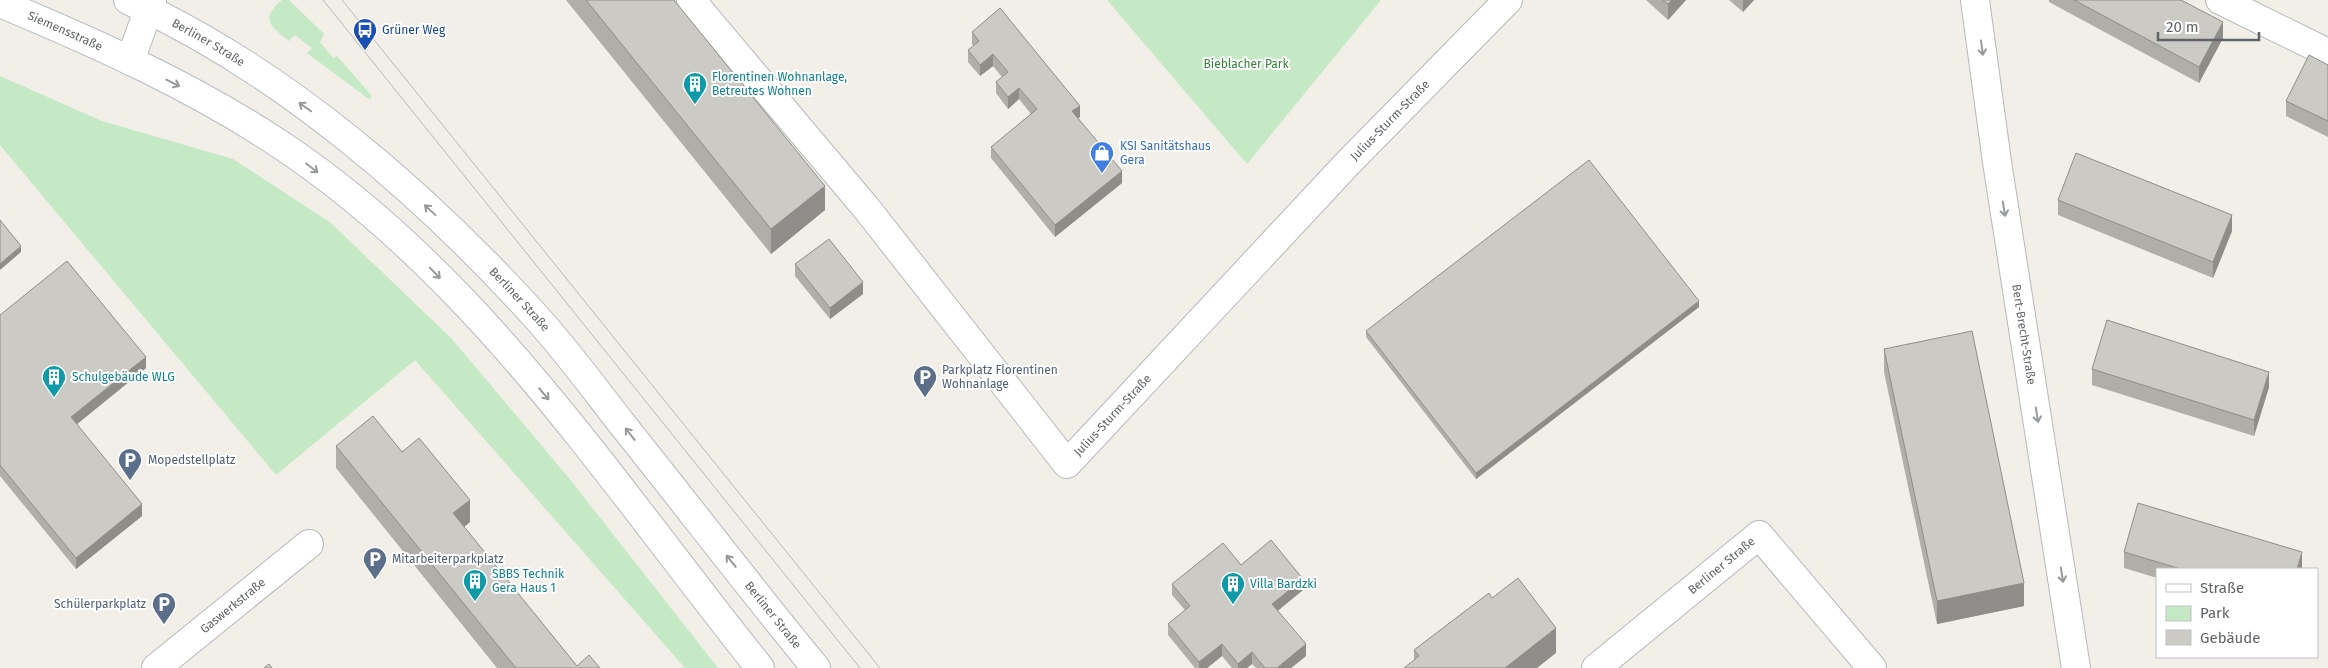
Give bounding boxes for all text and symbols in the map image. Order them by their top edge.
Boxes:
street label: Siemensstraße [26,8,105,54]
scale bar [2158,10,2259,42]
street label: Berliner Straße [170,16,247,69]
bus stop icon: Grüner Weg [352,17,378,51]
text: 20 m [2166,18,2199,36]
place label: Grüner Weg [382,23,446,37]
one-way arrow [1977,40,1987,56]
park label: Bieblacher Park [1203,57,1289,71]
place label: Florentinen Wohnanlage, Betreutes Wohnen [712,70,847,98]
building icon: Florentinen Wohnanlage, Betreutes Wohnen [682,71,708,105]
street label: Julius-Sturm-Straße [1348,77,1432,163]
one-way arrow [165,79,180,88]
one-way arrow [299,101,312,112]
place label: KSI Sanitätshaus Gera [1120,139,1211,167]
shop icon: KSI Sanitätshaus Gera [1089,140,1115,174]
one-way arrow [305,163,319,173]
one-way arrow [2000,201,2010,217]
one-way arrow [424,204,437,216]
street label: Berliner Straße [486,265,553,334]
one-way arrow [429,266,441,278]
street label: Bert-Brecht-Straße [2009,283,2039,386]
place label: Parkplatz Florentinen Wohnanlage [942,363,1058,391]
building icon: Schulgebäude WLG [41,364,67,398]
parking icon: Parkplatz Florentinen Wohnanlage [912,364,938,398]
place label: Schulgebäude WLG [72,370,175,384]
street label: Julius-Sturm-Straße [1071,371,1154,459]
one-way arrow [538,387,550,400]
one-way arrow [2032,406,2042,422]
one-way arrow [625,428,636,441]
parking icon: Mopedstellplatz [117,447,143,481]
place label: Mopedstellplatz [148,453,235,467]
street label: Berliner Straße [1685,534,1758,597]
parking icon: Mitarbeiterparkplatz [362,546,388,580]
place label: Mitarbeiterparkplatz [392,552,504,566]
one-way arrow [726,555,737,568]
place label: SBBS Technik Gera Haus 1 [492,567,565,595]
one-way arrow [2057,567,2067,583]
building icon: SBBS Technik Gera Haus 1 [462,568,488,602]
legend [2156,568,2318,658]
building icon: Villa Bardzki [1220,571,1246,605]
street label: Gaswerkstraße [198,575,268,636]
place label: Villa Bardzki [1250,577,1317,591]
street label: Berliner Straße [742,579,804,651]
text: Straße [2200,579,2244,597]
parking icon: Schülerparkplatz [151,591,177,625]
place label: Schülerparkplatz [54,597,146,611]
text: Park [2200,604,2230,622]
text: Gebäude [2200,629,2260,647]

